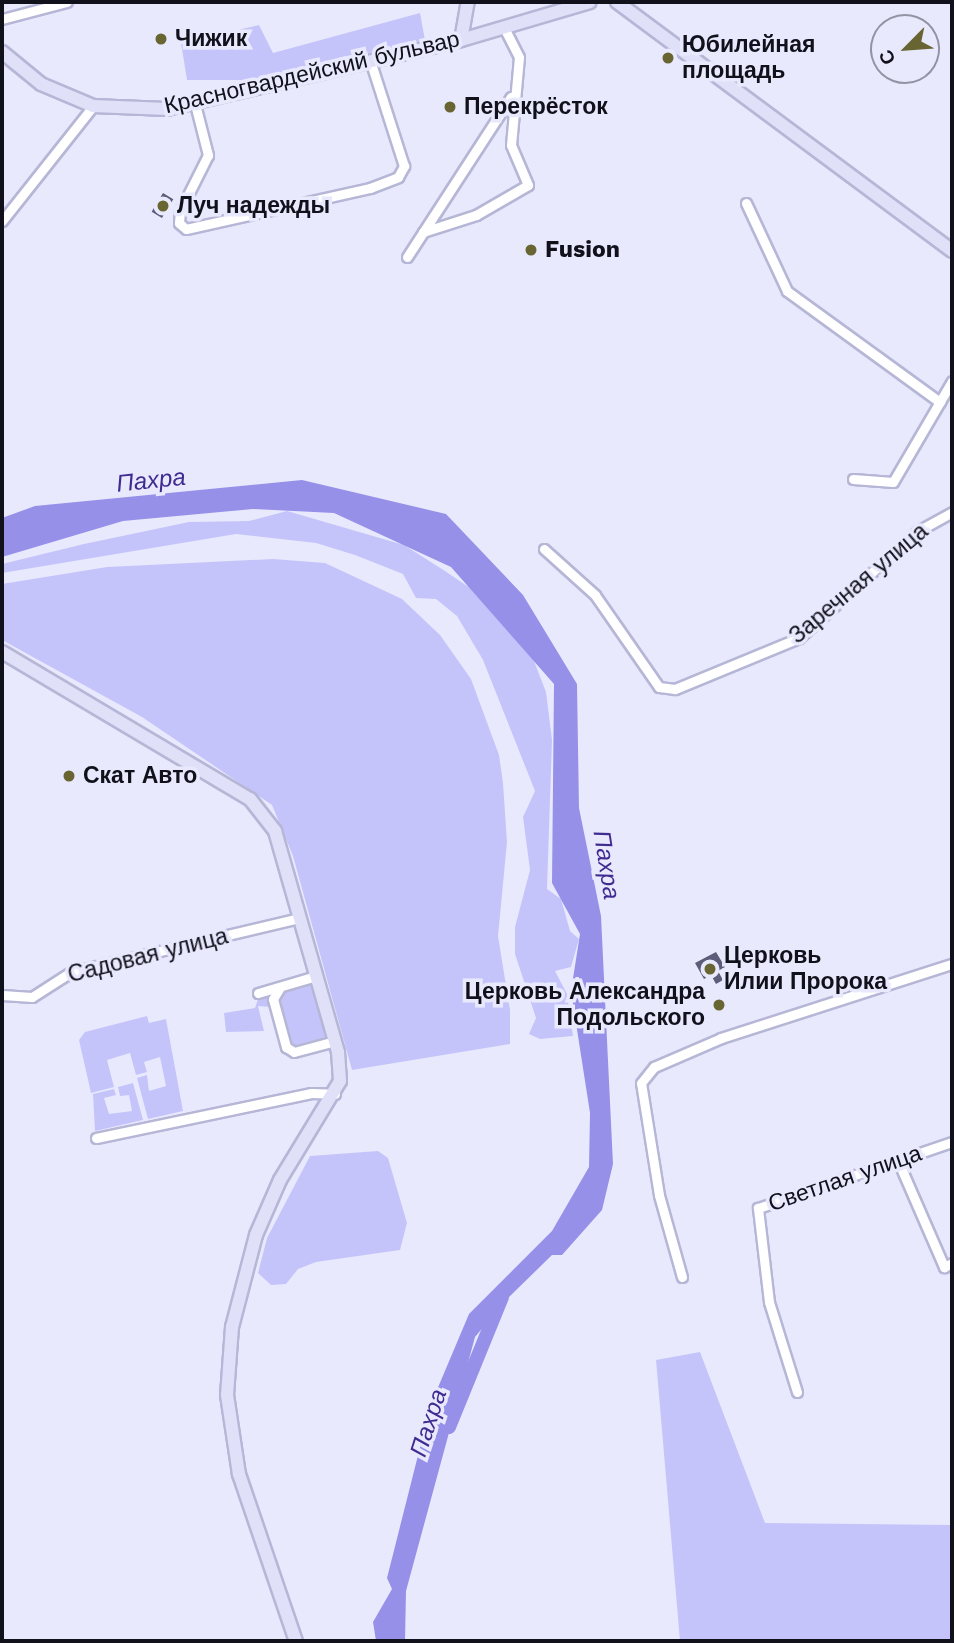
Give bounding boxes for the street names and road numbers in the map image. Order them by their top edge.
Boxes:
street label: Красногвардейский бульвар [162,26,462,120]
street label: Заречная улица [784,518,934,650]
street label: Садовая улица [65,923,231,989]
street label: Светлая улица [765,1140,925,1218]

